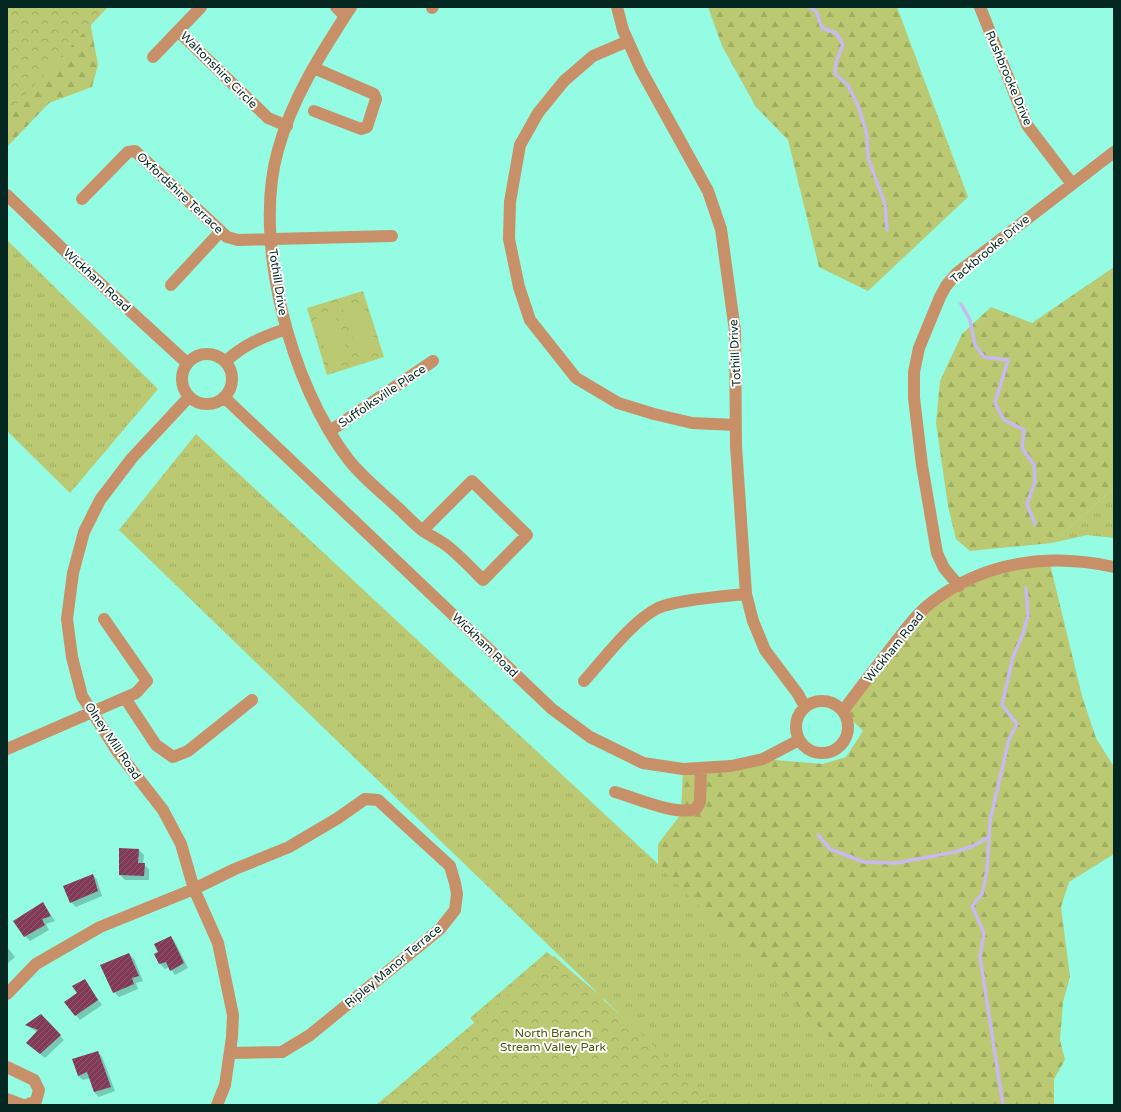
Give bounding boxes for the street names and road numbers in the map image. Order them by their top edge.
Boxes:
street label: Waltonshire Circle [178,29,260,111]
street label: Rushbrooke Drive [983,29,1035,128]
street label: Oxfordshire Terrace [134,149,226,237]
street label: Tackbrooke Drive [948,212,1032,286]
street label: Wickham Road [61,245,133,315]
street label: Tothill Drive [266,248,290,317]
street label: Tothill Drive [726,319,744,387]
street label: Suffolksville Place [336,362,428,430]
street label: Wickham Road [861,609,927,685]
street label: Wickham Road [449,610,521,680]
street label: Olney Mill Road [82,700,144,782]
street label: Ripley Manor Terrace [342,921,444,1010]

